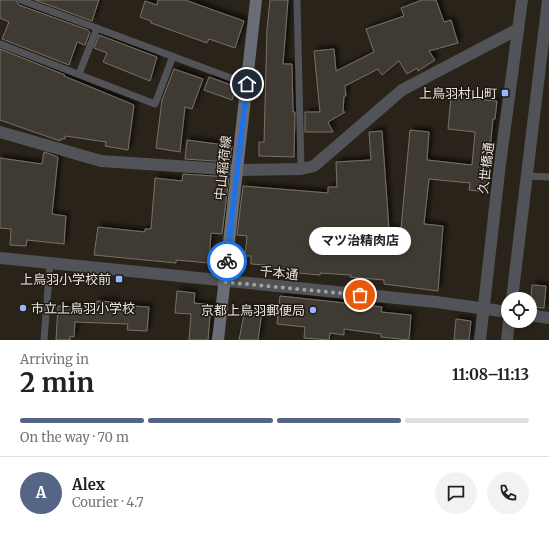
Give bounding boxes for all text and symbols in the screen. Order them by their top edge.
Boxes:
pin [230,67,264,101]
icon: home [236,73,258,95]
place label: 上鳥羽村山町 [419,85,497,102]
marker: 上鳥羽村山町 [500,88,510,98]
street label: 中山稲荷線 [211,135,235,201]
street label: 久世橋通 [474,141,498,195]
callout: マツ治精肉店 [309,227,411,255]
text: マツ治精肉店 [321,232,399,249]
courier [207,241,247,281]
icon: bike [216,250,238,272]
street label: 千本通 [259,263,299,283]
place label: 上鳥羽小学校前 [20,271,111,288]
marker: 上鳥羽小学校前 [114,274,124,284]
pin [343,278,377,312]
icon: bag [349,284,371,306]
map controls [501,292,537,328]
button: locate [501,292,537,328]
place label: 市立上鳥羽小学校 [31,300,135,317]
place label: 京都上鳥羽郵便局 [201,302,305,319]
marker: 市立上鳥羽小学校 [18,303,28,313]
marker: 京都上鳥羽郵便局 [308,305,318,315]
text: Arriving in [20,351,89,368]
text: 11:08–11:13 [452,365,529,384]
text: 2 min [20,366,94,399]
text: On the way · 70 m [20,429,129,446]
button: chat [435,472,477,514]
button: phone [487,472,529,514]
text: Alex [72,475,105,494]
text: A [36,483,46,502]
text: Courier · 4.7 [72,494,144,511]

